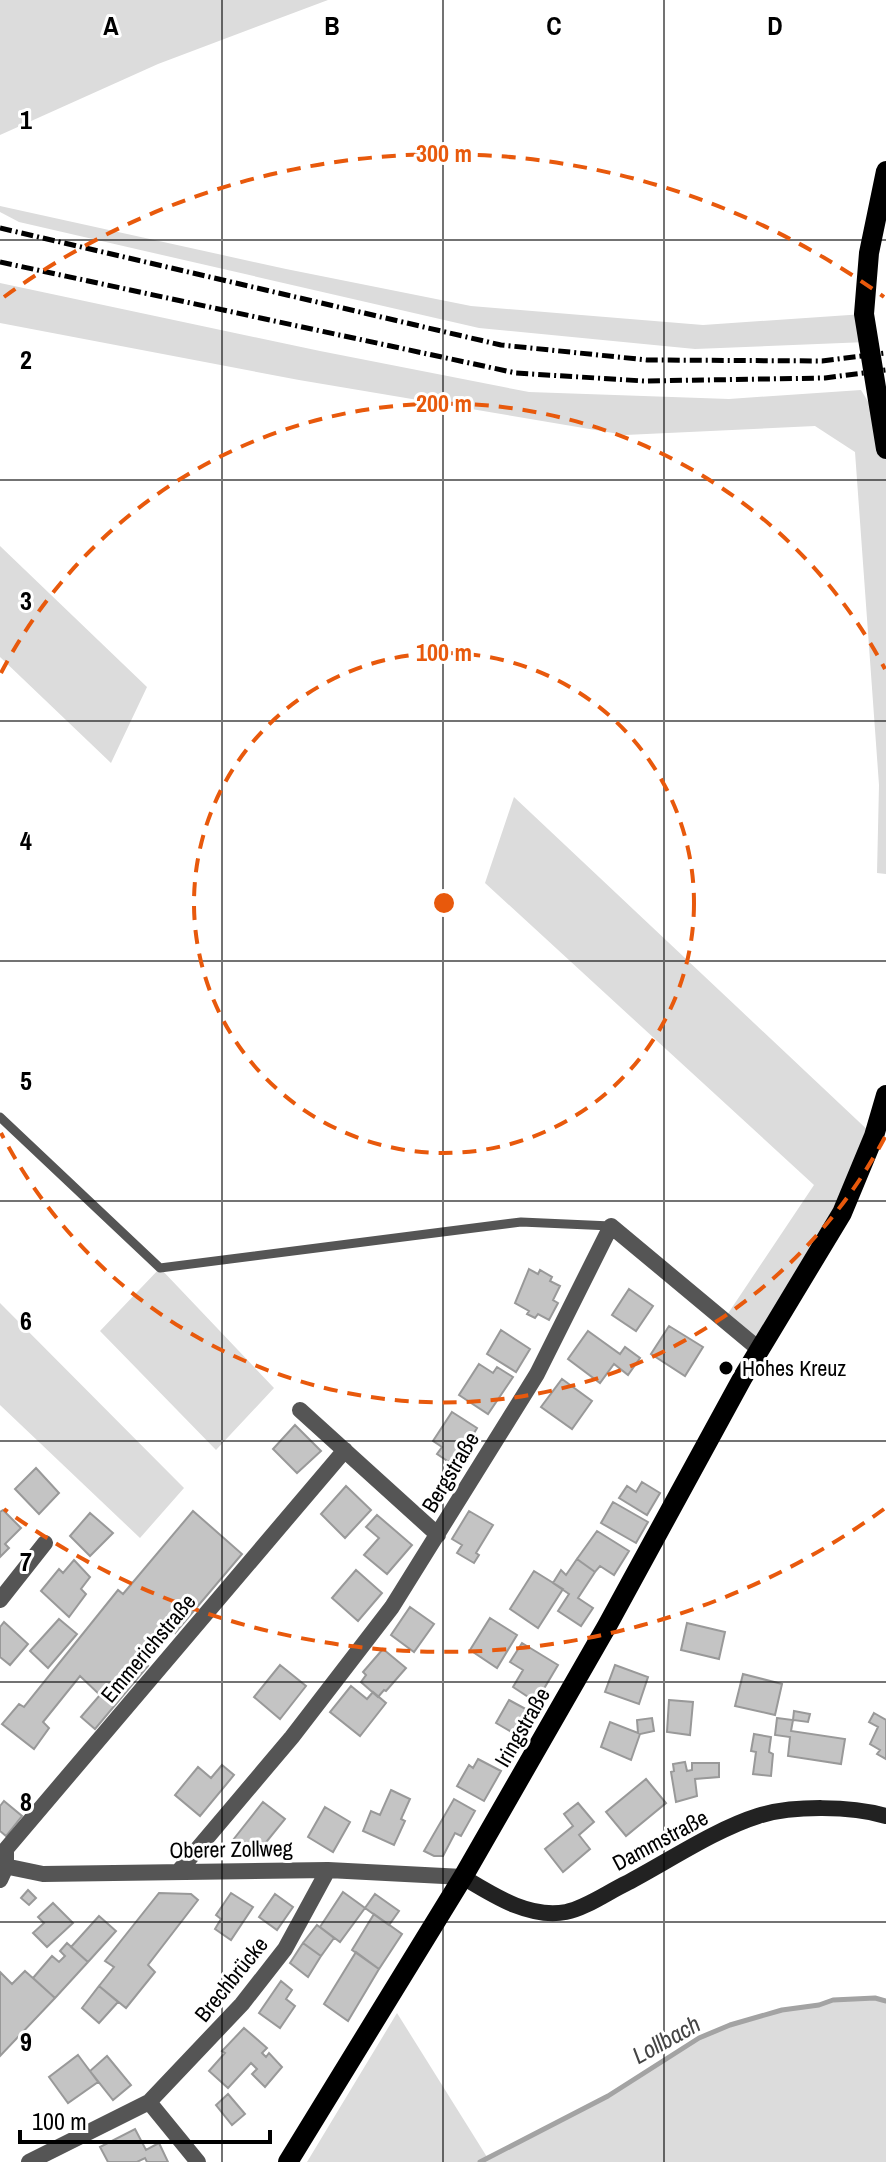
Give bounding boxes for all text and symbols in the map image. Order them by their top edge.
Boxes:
text: A [103,8,119,43]
text: B [324,8,340,43]
text: C [546,8,562,43]
text: D [767,8,783,43]
text: 1 [20,102,32,137]
text: 300 m [416,137,472,169]
text: 2 [20,342,32,377]
text: 200 m [416,387,472,419]
text: 3 [20,583,32,618]
text: 100 m [416,636,472,668]
text: 4 [20,823,32,858]
centre of rings [430,889,458,917]
text: 5 [20,1063,32,1098]
text: 6 [20,1303,32,1338]
place label: Hohes Kreuz [742,1353,846,1383]
marker: Hohes Kreuz [717,1359,735,1377]
street label: Bergstraße [414,1426,486,1518]
text: 7 [20,1544,32,1579]
street label: Emmerichstraße [94,1587,202,1709]
street label: Iringstraße [487,1682,557,1772]
text: 8 [20,1784,32,1819]
street label: Dammstraße [607,1802,713,1878]
street label: Oberer Zollweg [169,1833,293,1865]
street label: Brechbrücke [187,1930,275,2028]
water label: Lollbach [626,2007,706,2071]
text: 9 [20,2024,32,2059]
scale bar [20,2094,270,2144]
text: 100 m [32,2105,87,2137]

